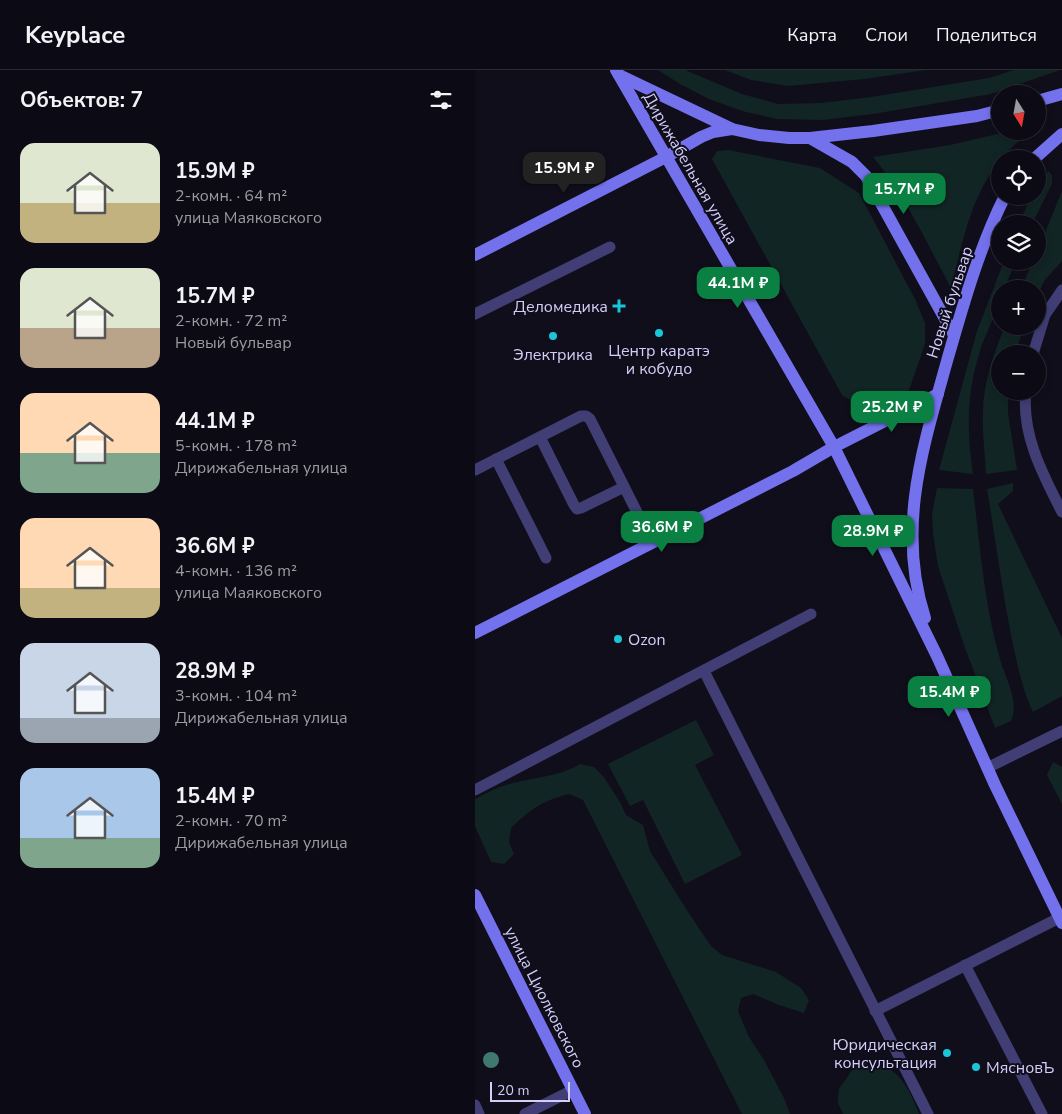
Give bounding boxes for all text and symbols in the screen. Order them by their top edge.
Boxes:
text: Keyplace [25,19,125,51]
text: Карта [787,23,837,47]
text: Слои [865,23,908,47]
text: Поделиться [936,23,1037,47]
north arrow [991,85,1046,140]
map controls [991,85,1046,400]
text: Объектов: 7 [20,86,143,114]
icon: filters [427,86,455,114]
street label: Дирижабельная улица [637,88,743,249]
button: locate [991,150,1046,205]
pin: 15.9M ₽ [518,152,610,194]
text: 15.9M ₽ [175,157,255,185]
text: 15.9M ₽ [534,157,594,179]
icon: home [60,163,120,223]
pin: 15.7M ₽ [858,172,950,215]
text: 15.7M ₽ [874,178,934,200]
text: 2-комн. · 64 m² [175,185,287,207]
text: улица Маяковского [175,207,322,229]
button: layers [991,215,1046,270]
street label: Новый бульвар [921,243,978,361]
pin: 44.1M ₽ [692,266,784,309]
text: 44.1M ₽ [708,272,768,294]
button: + [991,280,1046,335]
text: 15.7M ₽ [175,282,255,310]
icon: home [60,288,120,348]
place label: Деломедика [514,296,608,318]
marker: Деломедика [612,299,626,313]
text: 2-комн. · 72 m² [175,310,287,332]
marker: Центр каратэ и кобудо [653,327,665,339]
marker: Электрика [547,330,559,342]
text: Новый бульвар [175,332,292,354]
place label: Центр каратэ и кобудо [608,340,710,380]
place label: Электрика [513,344,593,366]
button: − [991,345,1046,400]
pin: 25.2M ₽ [846,390,938,433]
text: 25.2M ₽ [862,396,922,418]
text: 44.1M ₽ [175,407,255,435]
icon: home [60,413,120,473]
text: 5-комн. · 178 m² [175,435,297,457]
text: Дирижабельная улица [175,457,348,479]
pin: 36.6M ₽ [616,510,708,553]
pin: 28.9M ₽ [827,514,919,557]
text: 36.6M ₽ [632,516,692,538]
text: 28.9M ₽ [843,520,903,542]
text: 36.6M ₽ [175,532,255,560]
icon: home [60,538,120,598]
text: 4-комн. · 136 m² [175,560,297,582]
text: улица Маяковского [175,582,322,604]
place label: Ozon [628,629,666,651]
marker: Ozon [612,633,624,645]
text: 28.9M ₽ [175,657,255,685]
icon: home [60,663,120,723]
pin: 15.4M ₽ [903,676,995,718]
text: 15.4M ₽ [919,681,979,703]
text: 3-комн. · 104 m² [175,685,297,707]
text: Дирижабельная улица [175,707,348,729]
text: 15.4M ₽ [175,782,255,810]
icon: home [60,788,120,848]
text: 2-комн. · 70 m² [175,810,287,832]
text: Дирижабельная улица [175,832,348,854]
street label: улица Циолковского [499,923,589,1072]
place label: Юридическая консультация [832,1034,937,1074]
marker: Юридическая консультация [941,1047,953,1059]
place label: МясновЪ [986,1057,1054,1079]
marker: МясновЪ [970,1061,982,1073]
scale bar [490,1079,570,1102]
text: 20 m [497,1081,529,1100]

